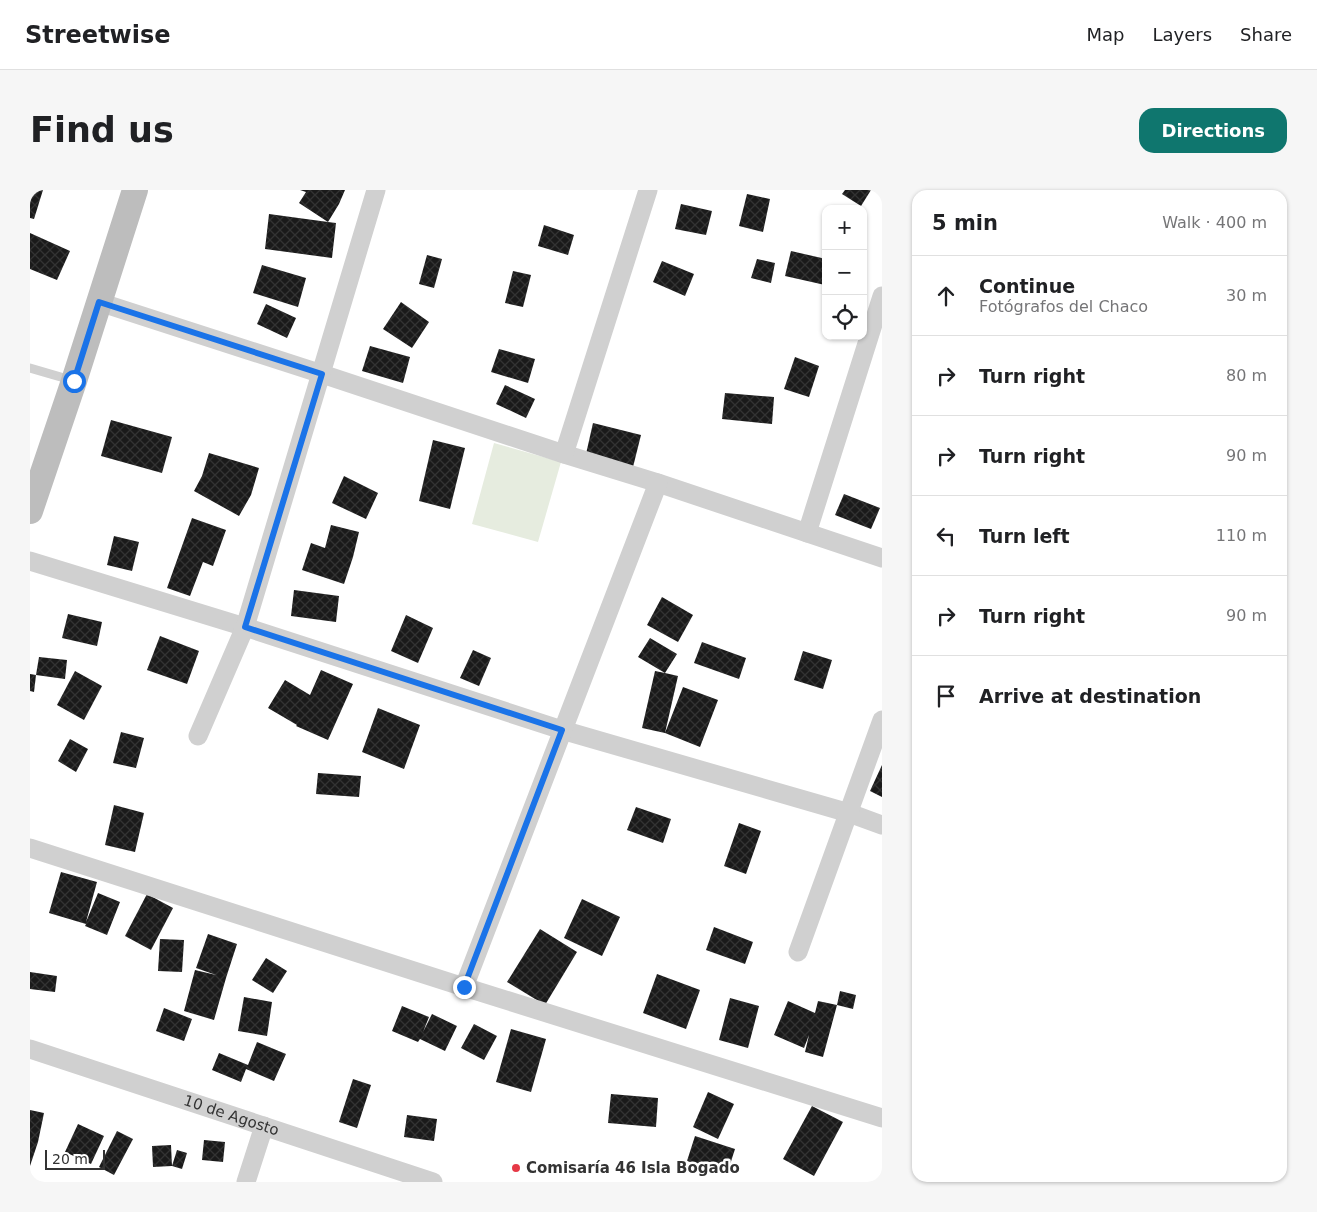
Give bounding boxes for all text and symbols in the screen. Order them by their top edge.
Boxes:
text: Streetwise [25,21,171,49]
text: Map [1086,24,1124,45]
text: Layers [1152,24,1212,45]
text: Share [1240,24,1292,45]
button: Directions [1139,108,1287,153]
text: Find us [30,110,174,150]
map controls [822,205,867,340]
button: + [822,205,867,250]
text: 5 min [932,211,998,235]
text: Walk · 400 m [1162,213,1267,232]
button: − [822,250,867,295]
text: Continue [979,275,1075,297]
icon: ahead [932,282,960,310]
text: 30 m [1226,286,1267,305]
button: locate [822,295,867,340]
text: Fotógrafos del Chaco [979,297,1148,316]
icon: right [932,362,960,390]
text: Turn right [979,365,1085,387]
text: 80 m [1226,366,1267,385]
route start [63,370,86,393]
icon: right [932,442,960,470]
text: Turn right [979,445,1085,467]
text: 90 m [1226,446,1267,465]
icon: left [932,522,960,550]
text: Turn left [979,525,1070,547]
text: 110 m [1216,526,1267,545]
icon: right [932,602,960,630]
text: Turn right [979,605,1085,627]
text: 90 m [1226,606,1267,625]
icon: arrive [932,682,960,710]
text: Arrive at destination [979,685,1201,707]
route end [453,976,476,999]
street label: 10 de Agosto [181,1091,281,1140]
scale bar [45,1147,105,1170]
text: 20 m [52,1151,88,1167]
place label: Comisaría 46 Isla Bogado [526,1159,740,1177]
marker: Comisaría 46 Isla Bogado [510,1162,522,1174]

